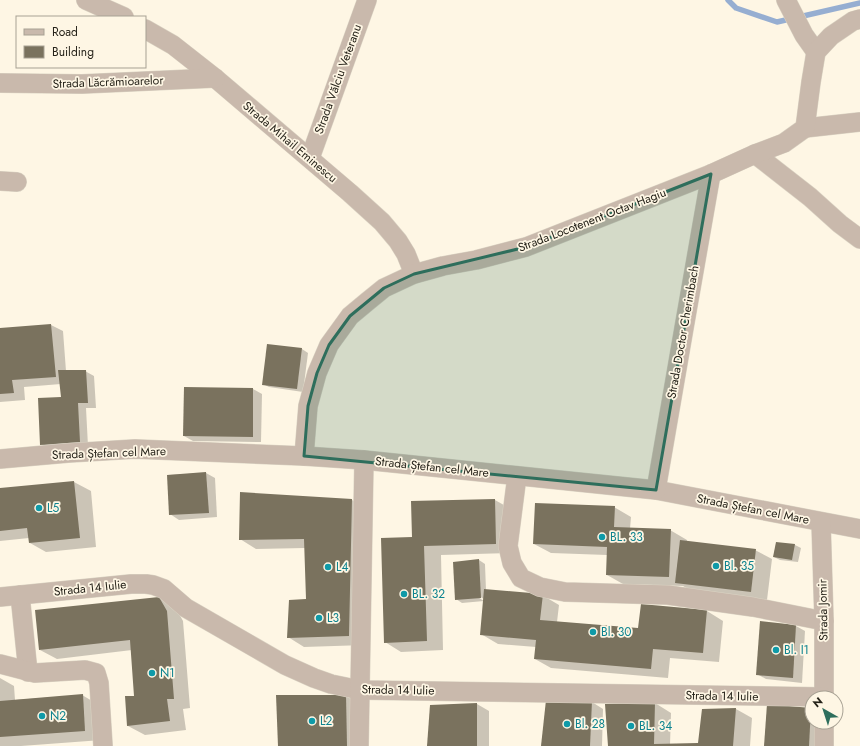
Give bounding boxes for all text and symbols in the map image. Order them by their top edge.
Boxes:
legend [16,16,146,68]
street label: Strada Vălciu Veteranu [310,22,366,136]
text: Road [52,23,78,41]
text: Building [52,43,94,61]
street label: Strada Lăcrămioarelor [52,71,165,93]
street label: Strada Mihail Eminescu [239,97,341,187]
street label: Strada Locotenent Octav Hagiu [515,183,669,257]
street label: Strada Doctor Cherimbach [662,264,704,400]
street label: Strada Ștefan cel Mare [52,442,166,464]
street label: Strada Ștefan cel Mare [374,452,490,482]
street label: Strada Ștefan cel Mare [695,489,811,529]
place label: L5 [47,499,59,517]
marker: L5 [34,503,44,513]
place label: BL. 33 [610,528,643,546]
marker: BL. 33 [597,532,607,542]
place label: Bl. 35 [724,557,754,575]
place label: L4 [336,558,348,576]
marker: Bl. 35 [711,561,721,571]
marker: L4 [323,562,333,572]
street label: Strada 14 Iulie [53,575,127,601]
street label: Strada Jomir [813,578,833,641]
place label: BL. 32 [412,585,445,603]
marker: BL. 32 [399,589,409,599]
place label: L3 [327,609,339,627]
marker: L3 [314,613,324,623]
place label: Bl. 30 [601,623,631,641]
marker: Bl. 30 [588,627,598,637]
place label: Bl. I1 [784,641,809,659]
marker: Bl. I1 [771,645,781,655]
place label: N1 [160,664,175,682]
marker: N1 [147,668,157,678]
street label: Strada 14 Iulie [361,680,435,700]
street label: Strada 14 Iulie [685,686,759,706]
north arrow [804,690,844,730]
text: N [809,693,826,711]
place label: N2 [50,707,66,725]
marker: N2 [37,711,47,721]
place label: L2 [320,712,332,730]
place label: Bl. 28 [575,715,605,733]
marker: L2 [307,716,317,726]
place label: BL. 34 [639,717,672,735]
marker: Bl. 28 [562,719,572,729]
marker: BL. 34 [626,721,636,731]

